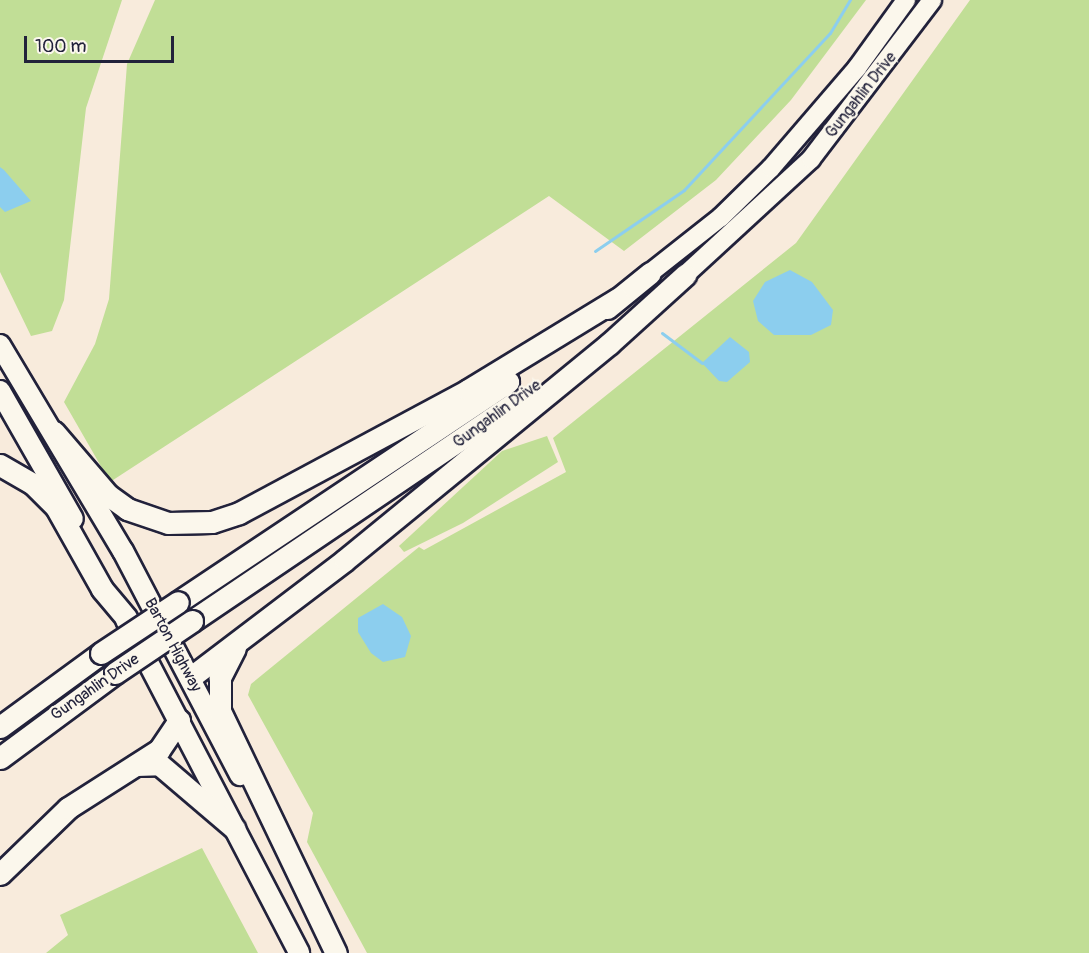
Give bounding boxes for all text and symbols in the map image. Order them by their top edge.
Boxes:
scale bar [27,24,177,62]
text: 100 m [35,35,87,58]
street label: Gungahlin Drive [821,48,901,142]
street label: Gungahlin Drive [449,376,545,452]
street label: Barton Highway [140,595,206,695]
street label: Gungahlin Drive [47,649,143,725]

